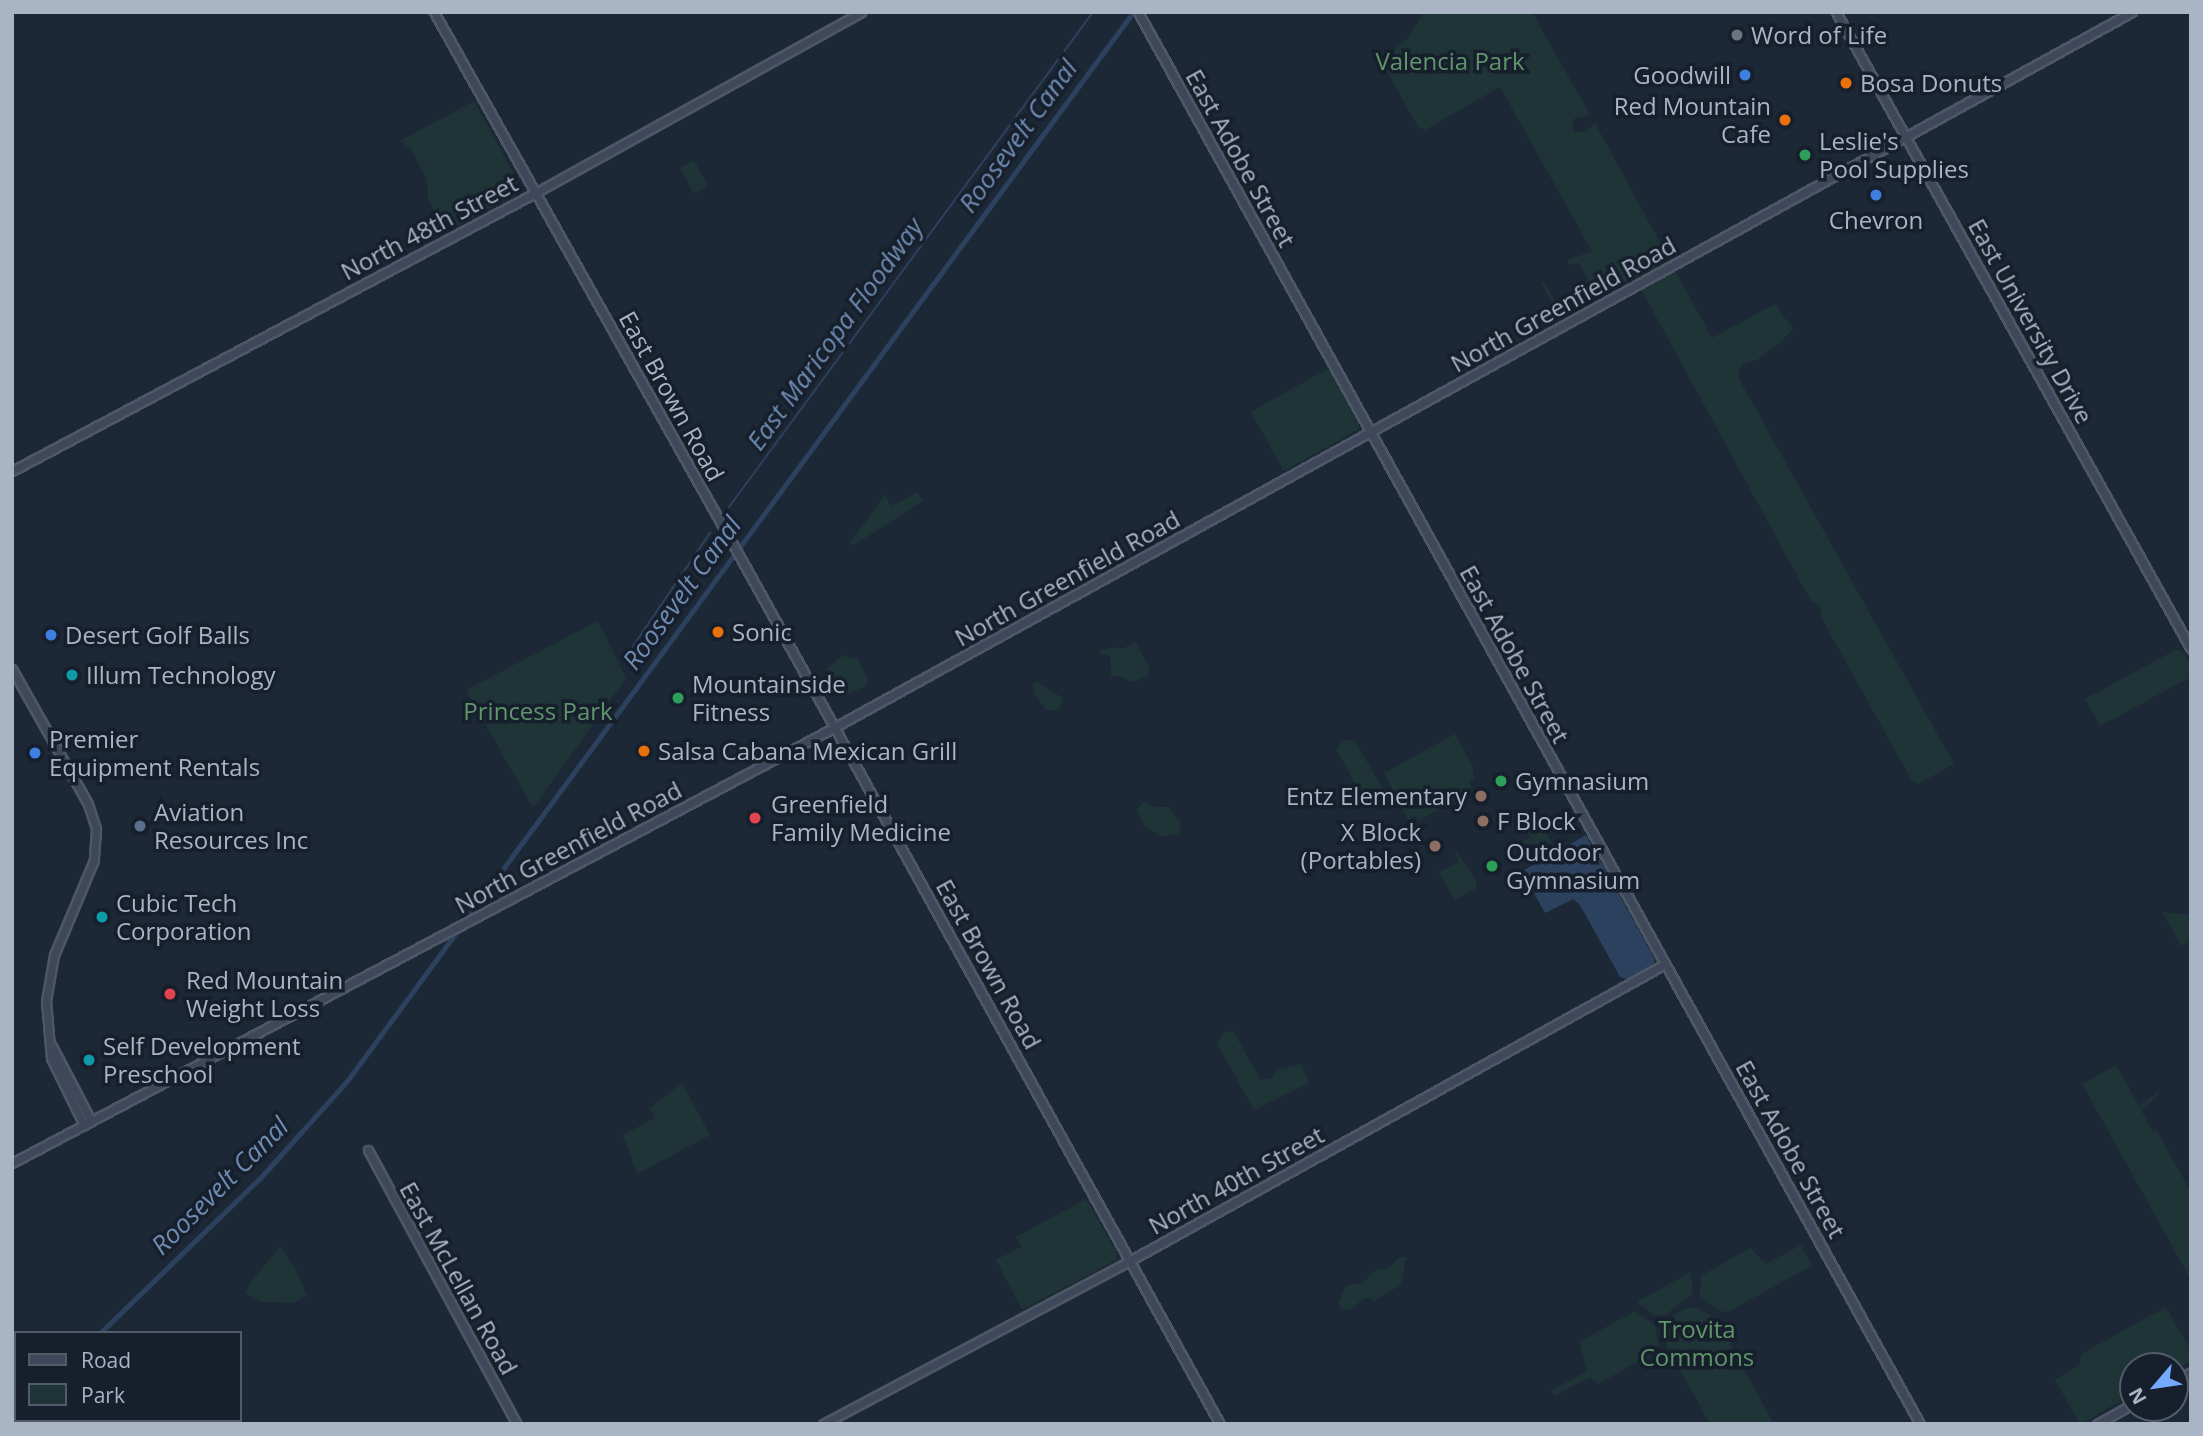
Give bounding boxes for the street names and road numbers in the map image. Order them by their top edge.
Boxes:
street label: East Adobe Street [1180,64,1302,252]
street label: North 48th Street [336,168,522,286]
street label: East University Drive [1963,214,2099,428]
street label: North Greenfield Road [1446,230,1680,378]
street label: East Brown Road [613,306,731,486]
street label: North Greenfield Road [950,504,1184,652]
street label: East Adobe Street [1454,560,1576,748]
street label: North Greenfield Road [450,775,686,919]
street label: East Brown Road [930,874,1048,1054]
street label: East Adobe Street [1730,1055,1852,1243]
street label: North 40th Street [1143,1120,1329,1240]
street label: East McLellan Road [394,1177,524,1379]

